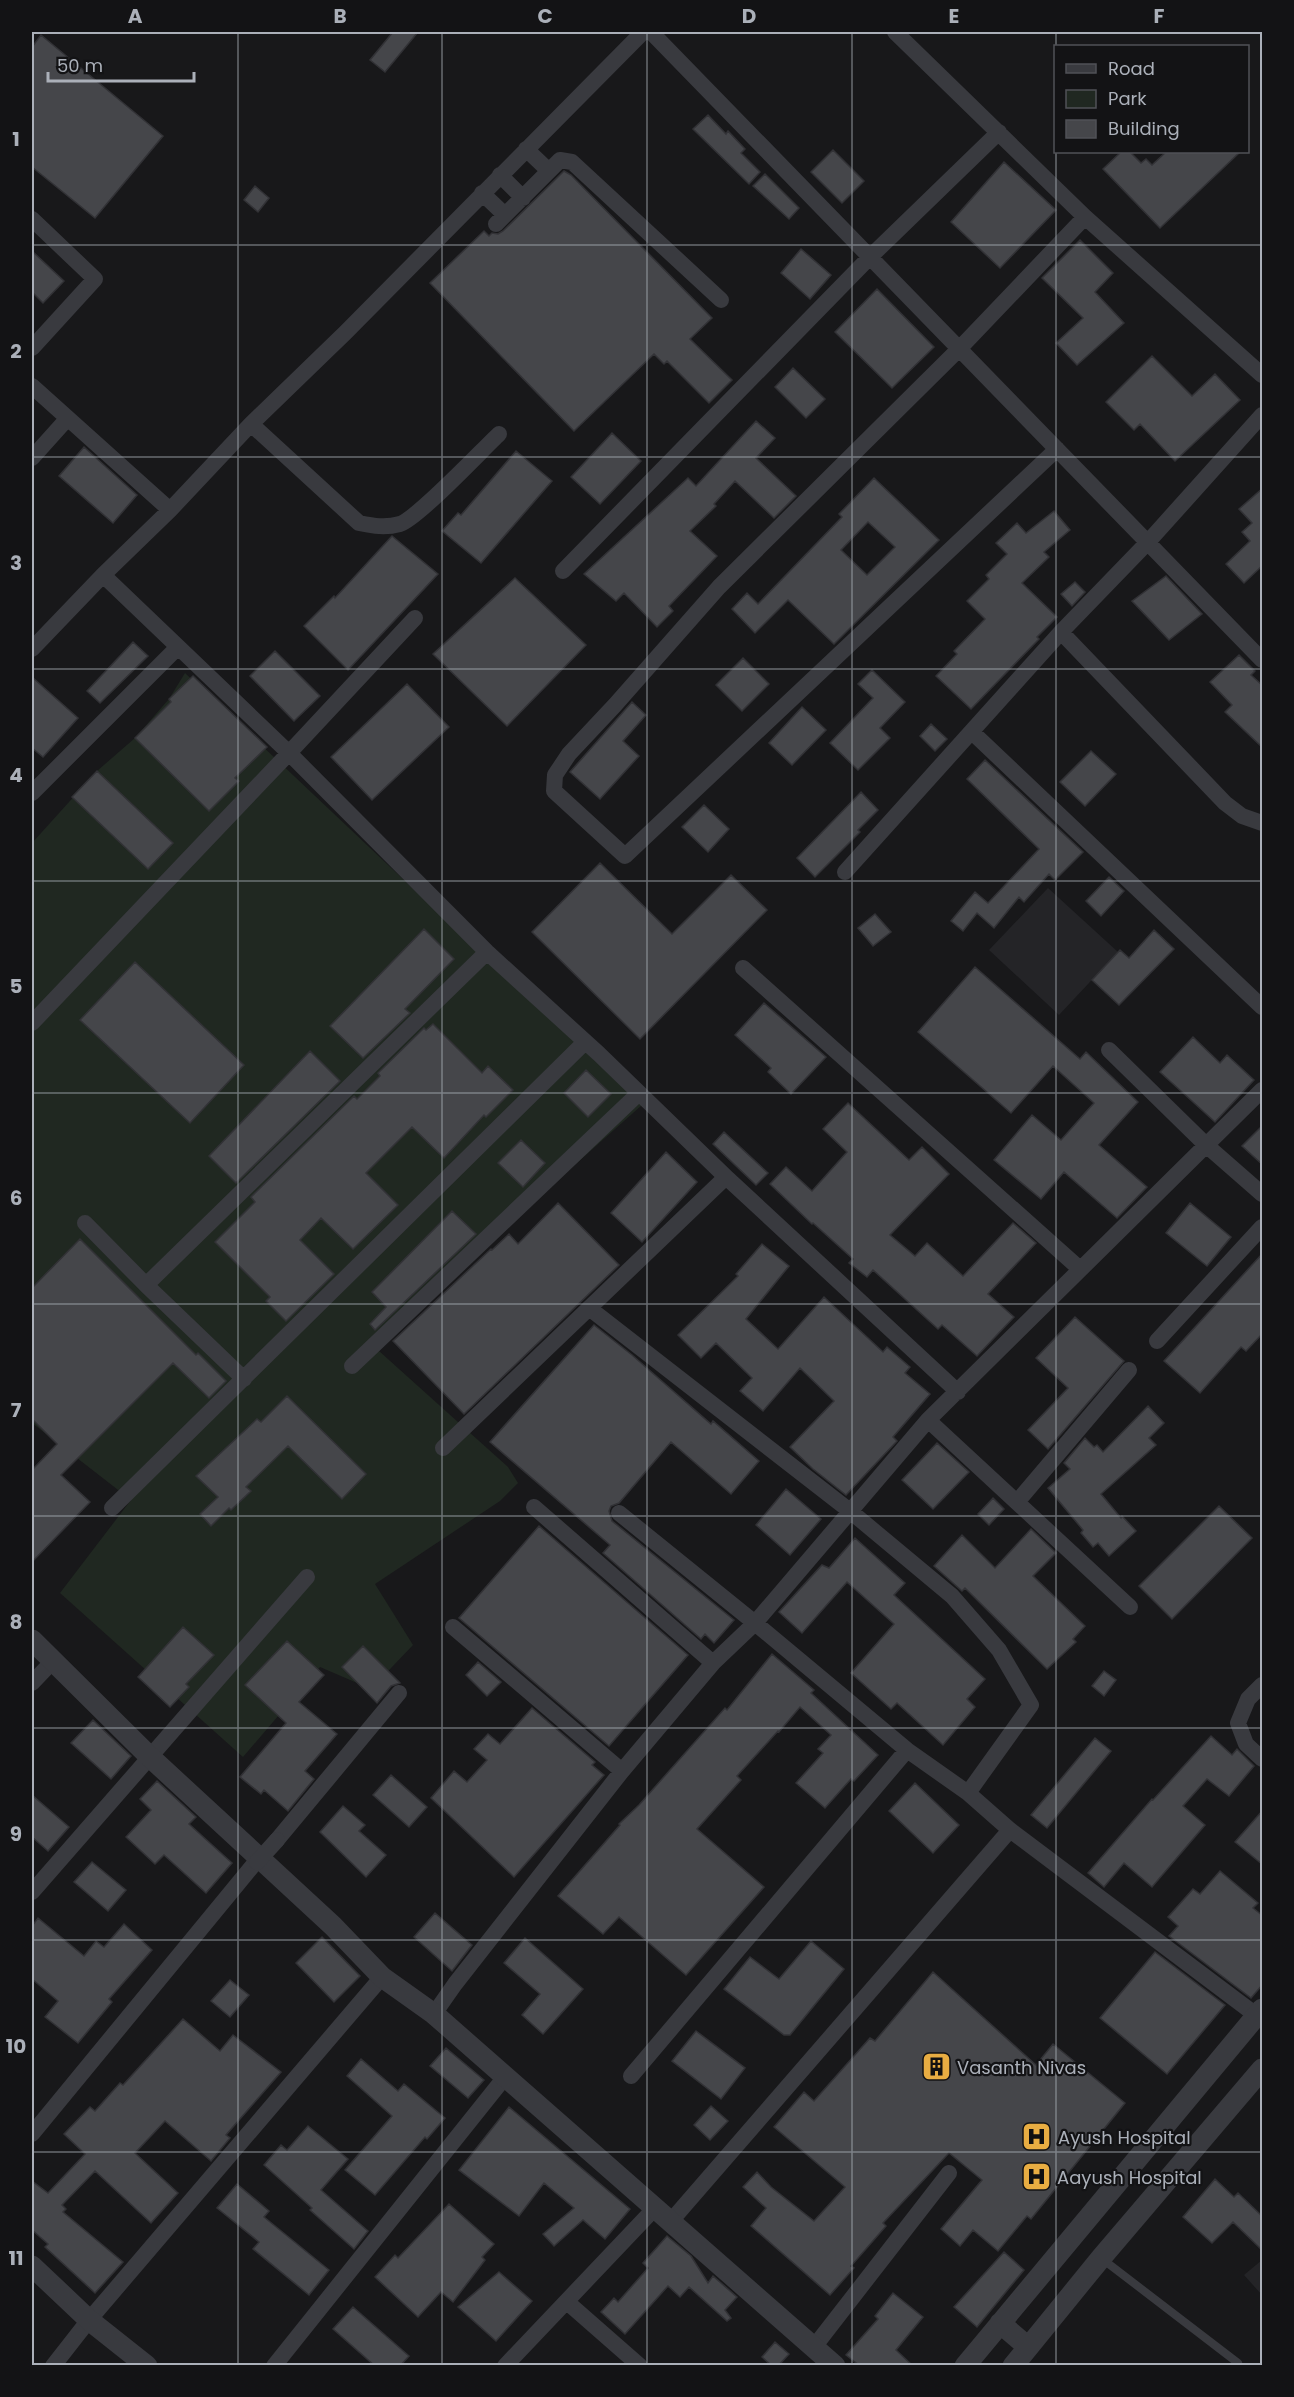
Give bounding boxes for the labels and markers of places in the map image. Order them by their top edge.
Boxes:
building icon: Vasanth Nivas [920,2051,952,2083]
place label: Vasanth Nivas [957,2055,1086,2080]
hospital icon: Ayush Hospital [1021,2121,1053,2153]
place label: Ayush Hospital [1058,2125,1191,2150]
hospital icon: Aayush Hospital [1020,2161,1052,2193]
place label: Aayush Hospital [1057,2165,1202,2190]

